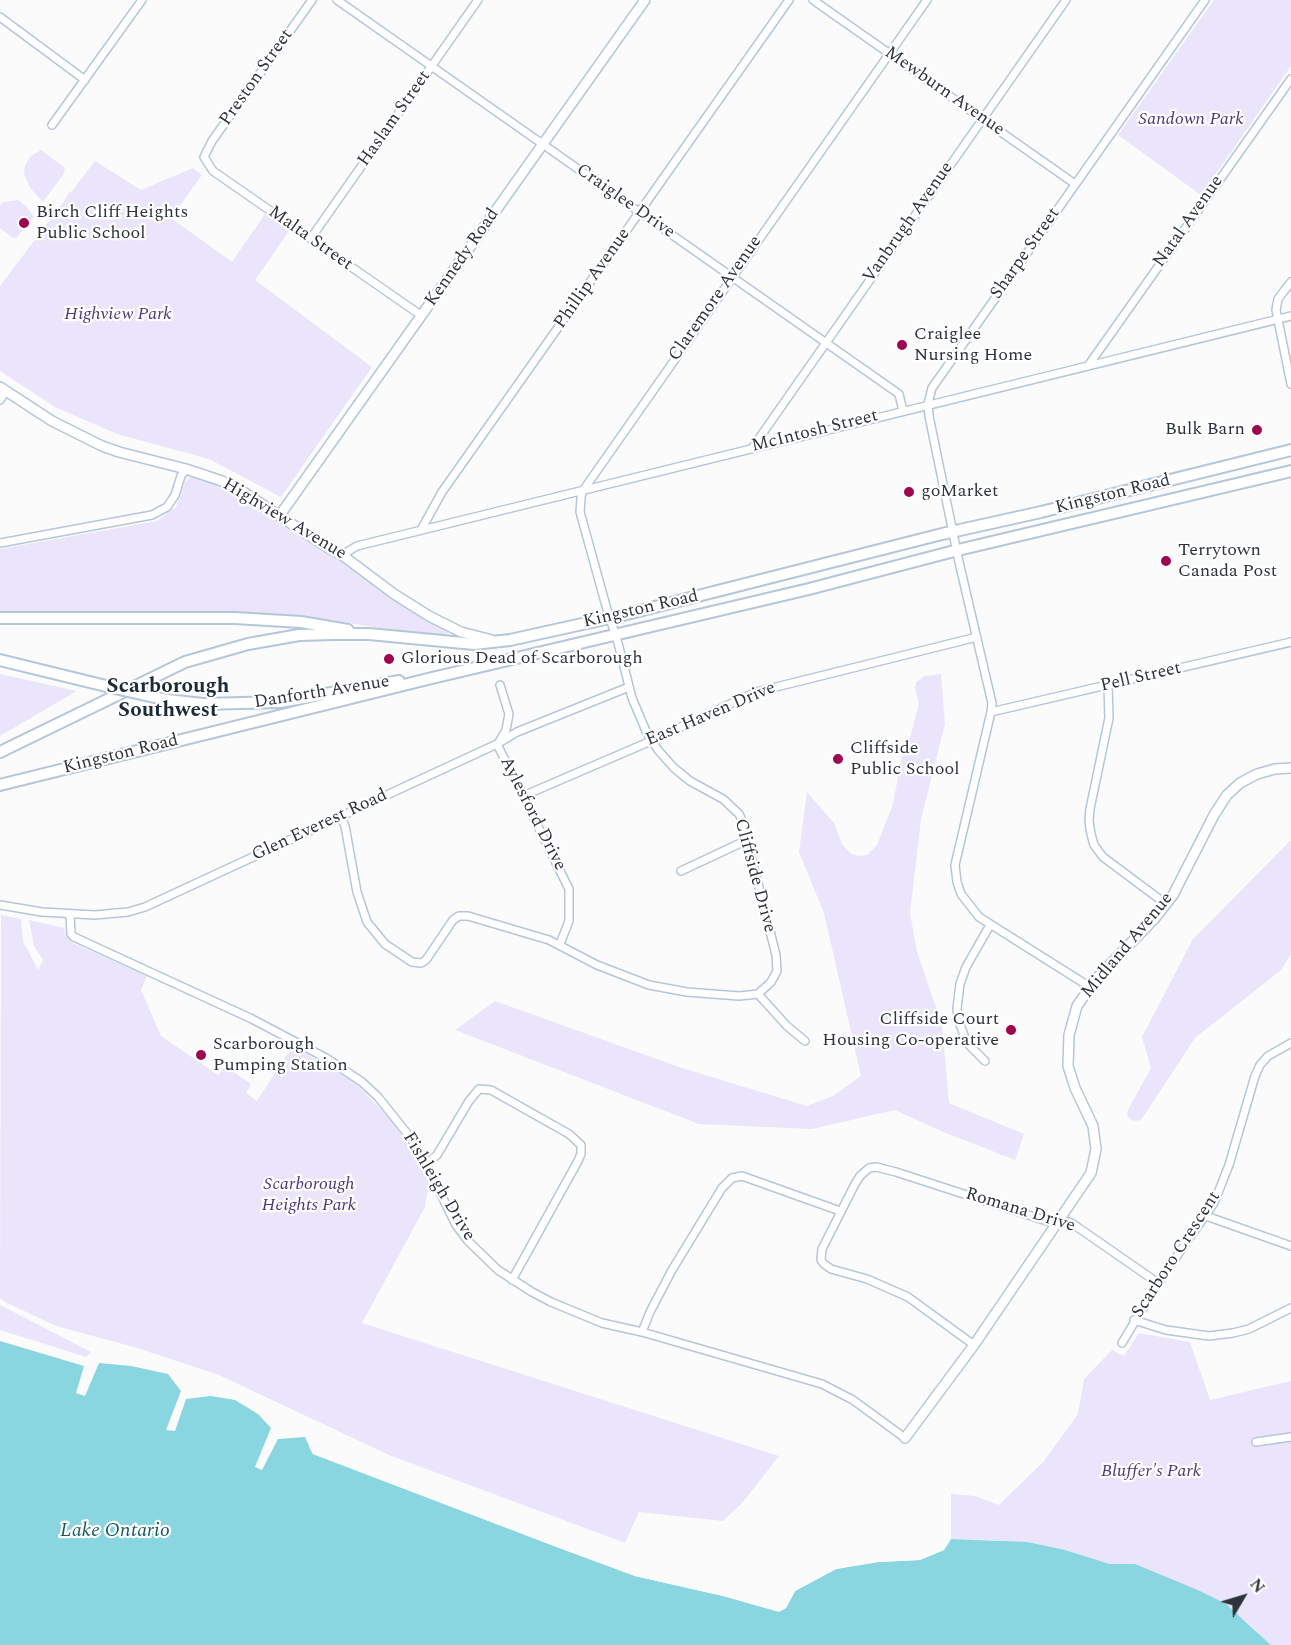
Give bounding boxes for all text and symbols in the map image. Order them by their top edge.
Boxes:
street label: Preston Street [216,25,298,131]
street label: Mewburn Avenue [880,43,1008,141]
street label: Haslam Street [354,67,436,171]
park label: Sandown Park [1138,109,1244,131]
street label: Vanbrugh Avenue [859,158,959,288]
street label: Craiglee Drive [571,160,679,244]
street label: Natal Avenue [1149,172,1229,272]
place label: Birch Cliff Heights Public School [36,202,188,244]
street label: Malta Street [264,202,356,276]
street label: Sharpe Street [987,204,1065,304]
street label: Kennedy Road [421,205,505,311]
marker: Birch Cliff Heights Public School [17,216,31,230]
street label: Phillip Avenue [550,225,636,333]
street label: Claremore Avenue [665,232,767,366]
park label: Highview Park [64,304,172,326]
place label: Craiglee Nursing Home [914,324,1032,366]
marker: Craiglee Nursing Home [895,338,909,352]
street label: McIntosh Street [750,406,880,458]
place label: Bulk Barn [1165,419,1245,441]
marker: Bulk Barn [1250,423,1264,437]
street label: Kingston Road [1053,470,1173,520]
street label: Highview Avenue [218,475,350,565]
place label: goMarket [921,481,998,503]
marker: goMarket [902,485,916,499]
place label: Terrytown Canada Post [1178,540,1277,582]
marker: Terrytown Canada Post [1159,554,1173,568]
street label: Kingston Road [581,586,701,634]
place label: Glorious Dead of Scarborough [401,648,643,670]
marker: Glorious Dead of Scarborough [382,652,396,666]
street label: Pell Street [1099,658,1183,698]
street label: Danforth Avenue [253,672,391,714]
district label: Scarborough Southwest [106,675,230,725]
street label: East Haven Drive [643,678,779,752]
street label: Kingston Road [61,730,181,780]
place label: Cliffside Public School [850,738,960,780]
marker: Cliffside Public School [831,752,845,766]
street label: Aylesford Drive [494,753,570,875]
street label: Glen Everest Road [249,785,391,867]
street label: Cliffside Drive [728,817,780,935]
street label: Midland Avenue [1077,889,1179,1003]
place label: Cliffside Court Housing Co-operative [822,1009,999,1052]
marker: Cliffside Court Housing Co-operative [1004,1023,1018,1037]
place label: Scarborough Pumping Station [213,1034,348,1076]
marker: Scarborough Pumping Station [194,1048,208,1062]
street label: Fishleigh Drive [397,1129,479,1245]
park label: Scarborough Heights Park [262,1174,356,1216]
street label: Romana Drive [963,1184,1077,1238]
street label: Scarboro Crescent [1128,1188,1226,1322]
park label: Bluffer's Park [1101,1461,1201,1483]
water label: Lake Ontario [60,1520,170,1544]
north arrow [1213,1567,1273,1627]
text: N [1244,1573,1271,1598]

